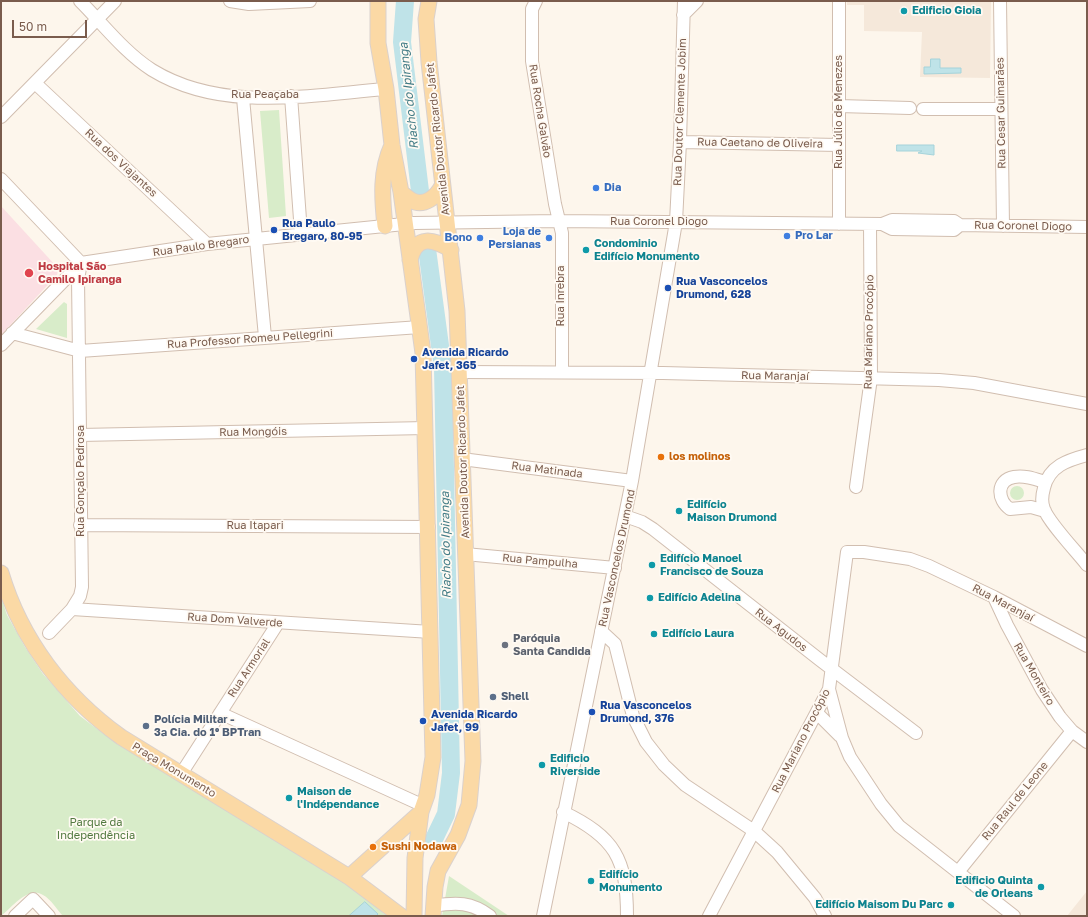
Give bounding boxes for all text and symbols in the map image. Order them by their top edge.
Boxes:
place label: Edificio Gioia [912,4,981,18]
marker: Edificio Gioia [899,6,909,16]
scale bar [14,12,89,38]
text: 50 m [19,19,47,34]
street label: Rua Doutor Clemente Jobim [671,38,689,186]
water label: Riacho do Ipiranga [396,42,422,150]
street label: Rua Júlio de Menezes [832,55,846,169]
street label: Rua Cesar Guimarães [993,57,1009,169]
street label: Avenida Doutor Ricardo Jafet [423,62,453,216]
street label: Rua Rocha Galvão [526,63,554,159]
street label: Rua Peaçaba [231,88,299,102]
street label: Rua dos Viajantes [82,126,160,200]
street label: Rua Caetano de Oliveira [697,135,823,151]
place label: Dia [604,181,621,195]
marker: Dia [591,183,601,193]
street label: Rua Coronel Diogo [610,215,708,229]
place label: Rua Paulo Bregaro, 80-95 [282,217,362,243]
street label: Rua Coronel Diogo [974,219,1072,233]
marker: Rua Paulo Bregaro, 80-95 [269,225,279,235]
place label: Loja de Persianas [488,225,541,251]
place label: Pro Lar [795,229,833,243]
place label: Bono [444,231,472,245]
marker: Pro Lar [782,231,792,241]
street label: Rua Paulo Bregaro [152,233,250,259]
marker: Bono [475,233,485,243]
marker: Loja de Persianas [544,233,554,243]
place label: Condominio Edifício Monumento [594,237,700,263]
marker: Condominio Edifício Monumento [581,245,591,255]
place label: Hospital São Camilo Ipiranga [38,260,122,286]
street label: Rua Inrebra [554,266,568,326]
marker: Hospital São Camilo Ipiranga [23,267,35,279]
street label: Rua Mariano Procópio [861,274,877,390]
place label: Rua Vasconcelos Drumond, 628 [676,275,768,301]
marker: Rua Vasconcelos Drumond, 628 [663,283,673,293]
street label: Rua Professor Romeu Pellegrini [167,327,333,351]
place label: Avenida Ricardo Jafet, 365 [422,346,508,372]
marker: Avenida Ricardo Jafet, 365 [409,354,419,364]
street label: Rua Maranjaí [741,369,809,383]
street label: Avenida Doutor Ricardo Jafet [454,385,472,539]
street label: Rua Gonçalo Pedrosa [74,425,88,537]
street label: Rua Mongóis [219,425,287,439]
place label: los molinos [669,450,730,464]
marker: los molinos [656,452,666,462]
street label: Rua Matinada [511,459,583,481]
street label: Rua Vasconcelos Drumond [596,488,638,628]
water label: Riacho do Ipiranga [438,491,454,599]
place label: Edifício Maison Drumond [687,498,777,524]
marker: Edifício Maison Drumond [674,506,684,516]
street label: Rua Itapari [226,519,284,533]
street label: Rua Pampulha [502,551,578,571]
place label: Edifício Manoel Francisco de Souza [660,552,763,578]
marker: Edifício Manoel Francisco de Souza [647,560,657,570]
street label: Rua Maranjaí [970,581,1036,625]
place label: Edifício Adelina [658,591,741,605]
marker: Edifício Adelina [645,593,655,603]
street label: Rua Agudos [752,605,810,655]
street label: Rua Dom Valverde [187,610,283,630]
place label: Edifício Laura [662,627,734,641]
marker: Edifício Laura [649,629,659,639]
place label: Paróquia Santa Candida [513,632,591,658]
street label: Rua Armorial [225,636,273,700]
marker: Paróquia Santa Candida [500,640,510,650]
street label: Rua Monteiro [1011,640,1057,708]
street label: Rua Mariano Procópio [769,687,833,795]
place label: Shell [501,690,529,704]
marker: Shell [488,692,498,702]
place label: Rua Vasconcelos Drumond, 376 [600,699,692,725]
marker: Rua Vasconcelos Drumond, 376 [587,707,597,717]
place label: Avenida Ricardo Jafet, 99 [431,708,517,734]
place label: Polícia Militar - 3ª Cia. do 1º BPTran [154,713,261,739]
marker: Avenida Ricardo Jafet, 99 [418,716,428,726]
marker: Polícia Militar - 3ª Cia. do 1º BPTran [141,721,151,731]
street label: Praça Monumento [130,740,218,800]
place label: Edificio Riverside [550,752,600,778]
street label: Rua Raul de Leone [979,759,1051,843]
marker: Edificio Riverside [537,760,547,770]
place label: Maison de l'Indépendance [297,785,379,811]
marker: Maison de l'Indépendance [284,793,294,803]
park label: Parque da Independência [57,816,135,842]
place label: Sushi Nodawa [381,840,457,854]
marker: Sushi Nodawa [368,842,378,852]
place label: Edifício Monumento [599,868,662,894]
place label: Edificio Quinta de Orleans [955,874,1033,900]
marker: Edifício Monumento [586,876,596,886]
marker: Edificio Quinta de Orleans [1036,882,1046,892]
place label: Edifício Maisom Du Parc [815,898,943,912]
marker: Edifício Maisom Du Parc [946,900,956,910]

